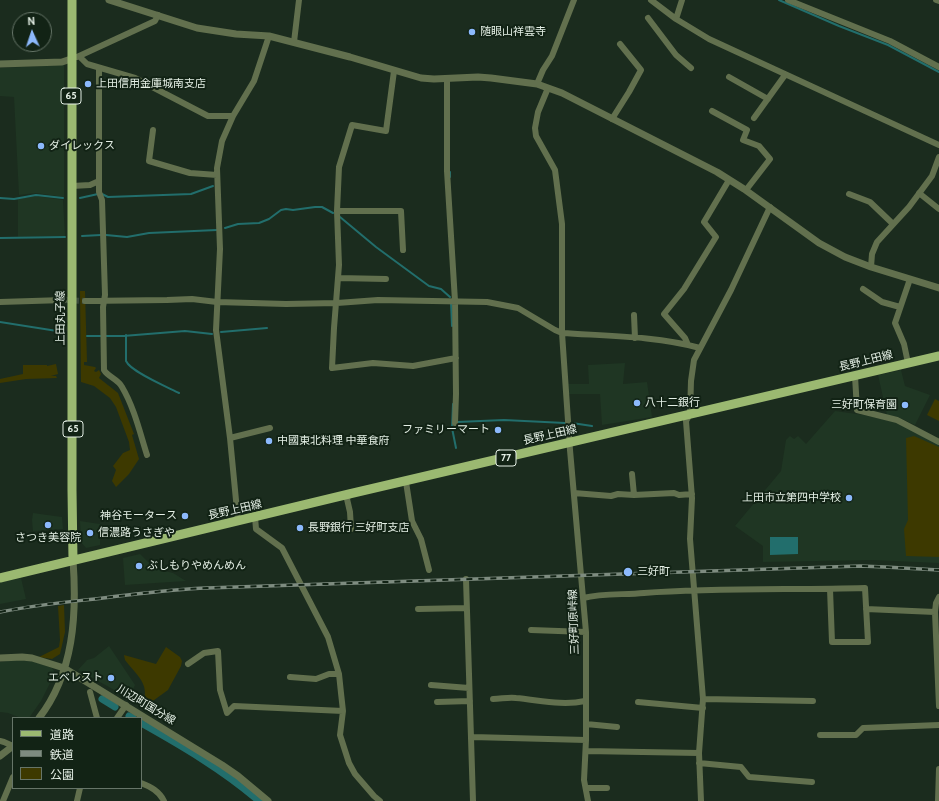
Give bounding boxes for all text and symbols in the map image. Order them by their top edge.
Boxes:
north arrow [12,12,52,52]
text: N [27,14,36,28]
place label: 随眼山祥雲寺 [480,25,546,39]
marker: 随眼山祥雲寺 [467,27,477,37]
place label: 上田信用金庫城南支店 [96,77,206,91]
marker: 上田信用金庫城南支店 [83,79,93,89]
road number: 65 [61,88,81,104]
place label: ダイレックス [49,139,115,153]
marker: ダイレックス [36,141,46,151]
street label: 上田丸子線 [54,291,68,345]
street label: 長野上田線 [838,348,894,374]
place label: 八十二銀行 [645,396,700,410]
marker: 八十二銀行 [632,398,642,408]
place label: 三好町保育園 [831,398,897,412]
marker: 三好町保育園 [900,400,910,410]
road number: 65 [63,421,83,437]
street label: 長野上田線 [522,422,578,448]
place label: ファミリーマート [402,423,490,437]
marker: ファミリーマート [493,425,503,435]
place label: 中國東北料理 中華食府 [277,434,389,448]
marker: 中國東北料理 中華食府 [264,436,274,446]
road number: 77 [496,450,516,466]
place label: 上田市立第四中学校 [742,491,841,505]
marker: 上田市立第四中学校 [844,493,854,503]
street label: 長野上田線 [207,497,263,523]
place label: 神谷モータース [100,509,177,523]
marker: 神谷モータース [180,511,190,521]
marker: さつき美容院 [43,520,53,530]
place label: 長野銀行 三好町支店 [308,521,409,535]
marker: 長野銀行 三好町支店 [295,523,305,533]
place label: 信濃路うさぎや [98,526,175,540]
marker: 信濃路うさぎや [85,528,95,538]
place label: さつき美容院 [15,531,81,545]
place label: ぶしもりやめんめん [147,559,246,573]
marker: ぶしもりやめんめん [134,561,144,571]
place label: 三好町 [637,565,670,579]
marker: 三好町 [622,566,634,578]
street label: 三好町原峠線 [566,589,582,655]
place label: エベレスト [48,671,103,685]
marker: エベレスト [106,673,116,683]
street label: 川辺町国分線 [114,682,178,728]
legend [12,717,142,789]
text: 道路 [50,727,74,742]
text: 鉄道 [50,747,74,762]
text: 公園 [50,767,74,782]

